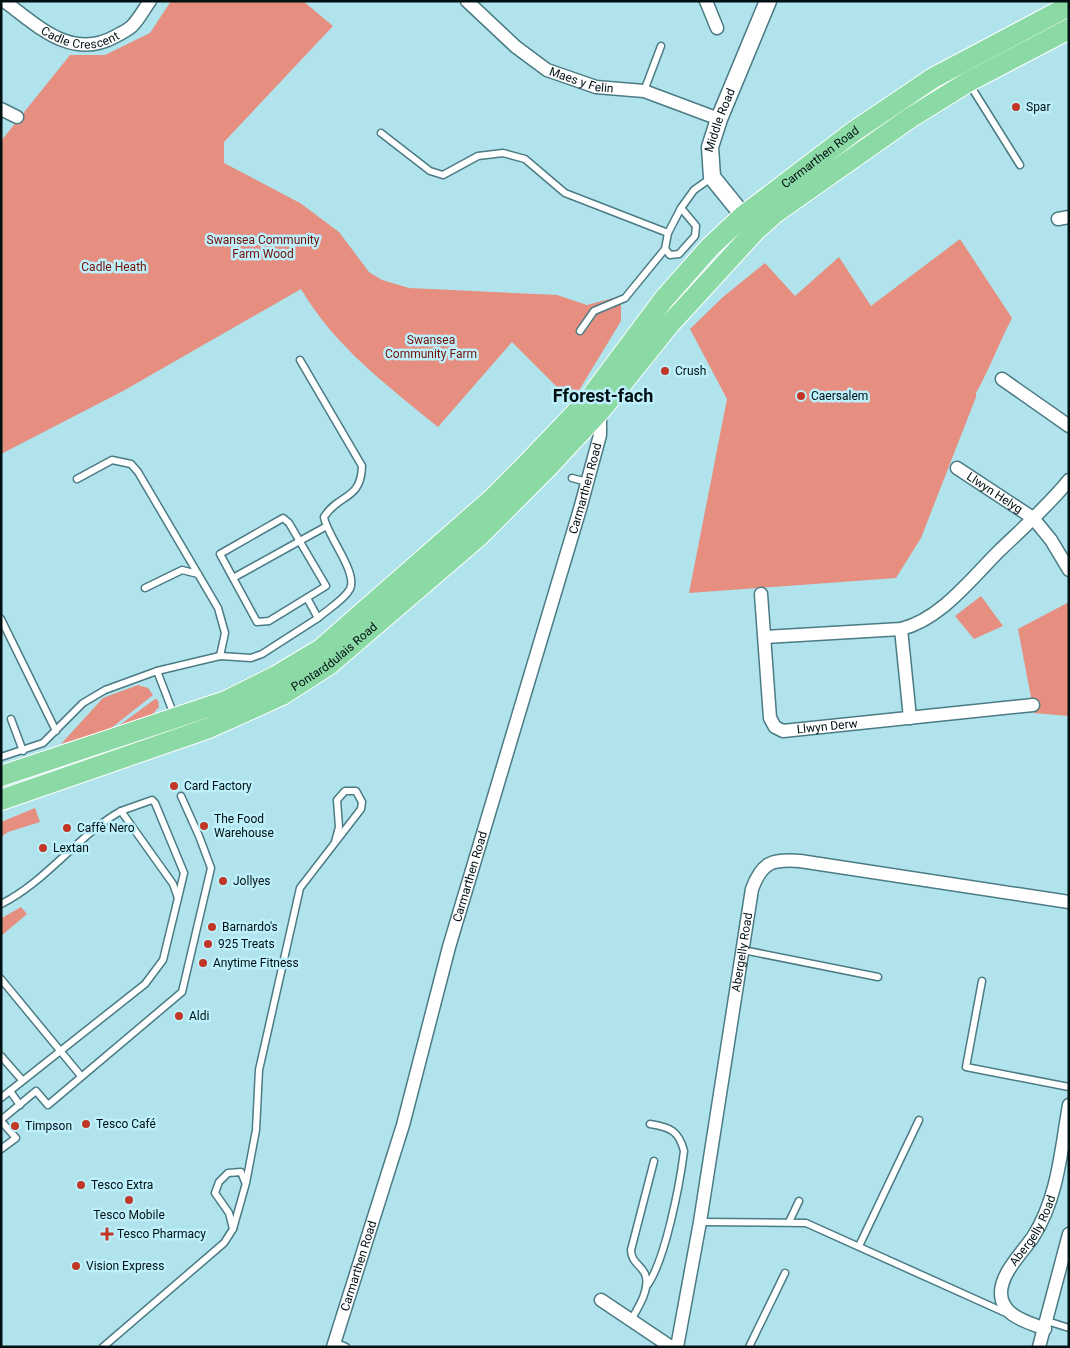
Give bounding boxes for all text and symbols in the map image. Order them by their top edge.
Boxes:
street label: Cadle Crescent [39,23,122,52]
street label: Maes y Felin [547,64,614,95]
street label: Middle Road [702,86,738,154]
place label: Spar [1026,100,1050,114]
marker: Spar [1010,101,1022,113]
street label: Carmarthen Road [778,123,861,191]
park label: Swansea Community Farm Wood [207,233,320,261]
park label: Cadle Heath [81,260,147,274]
park label: Swansea Community Farm [385,333,477,361]
place label: Crush [675,364,706,378]
marker: Crush [659,365,671,377]
district label: Fforest-fach [553,385,653,406]
place label: Caersalem [811,389,868,403]
marker: Caersalem [795,390,807,402]
street label: Carmarthen Road [566,441,605,536]
street label: Llwyn Helyg [964,469,1025,516]
street label: Pontarddulais Road [289,620,380,694]
street label: Llwyn Derw [796,716,858,737]
place label: Card Factory [184,779,252,793]
marker: Card Factory [168,780,180,792]
place label: The Food Warehouse [214,812,274,840]
marker: The Food Warehouse [198,820,210,832]
place label: Caffè Nero [77,821,135,835]
marker: Caffè Nero [61,822,73,834]
street label: Carmarthen Road [450,830,490,924]
place label: Lextan [53,841,89,855]
marker: Lextan [37,842,49,854]
place label: Jollyes [233,874,270,888]
marker: Jollyes [217,875,229,887]
street label: Abergelly Road [729,912,755,993]
place label: Barnardo's [222,920,278,934]
marker: Barnardo's [206,921,218,933]
place label: 925 Treats [218,937,275,951]
marker: 925 Treats [202,938,214,950]
place label: Anytime Fitness [213,956,299,970]
marker: Anytime Fitness [197,957,209,969]
place label: Aldi [189,1009,210,1023]
marker: Aldi [173,1010,185,1022]
place label: Tesco Café [96,1117,156,1131]
marker: Tesco Café [80,1118,92,1130]
place label: Timpson [25,1119,72,1133]
marker: Timpson [9,1120,21,1132]
place label: Tesco Extra [91,1178,153,1192]
marker: Tesco Extra [75,1179,87,1191]
street label: Abergelly Road [1006,1193,1058,1269]
marker: Tesco Mobile [123,1194,135,1206]
place label: Tesco Mobile [93,1208,165,1222]
street label: Carmarthen Road [338,1219,379,1313]
place label: Tesco Pharmacy [117,1227,206,1241]
marker: Tesco Pharmacy [101,1228,113,1240]
place label: Vision Express [86,1259,164,1273]
marker: Vision Express [70,1260,82,1272]

